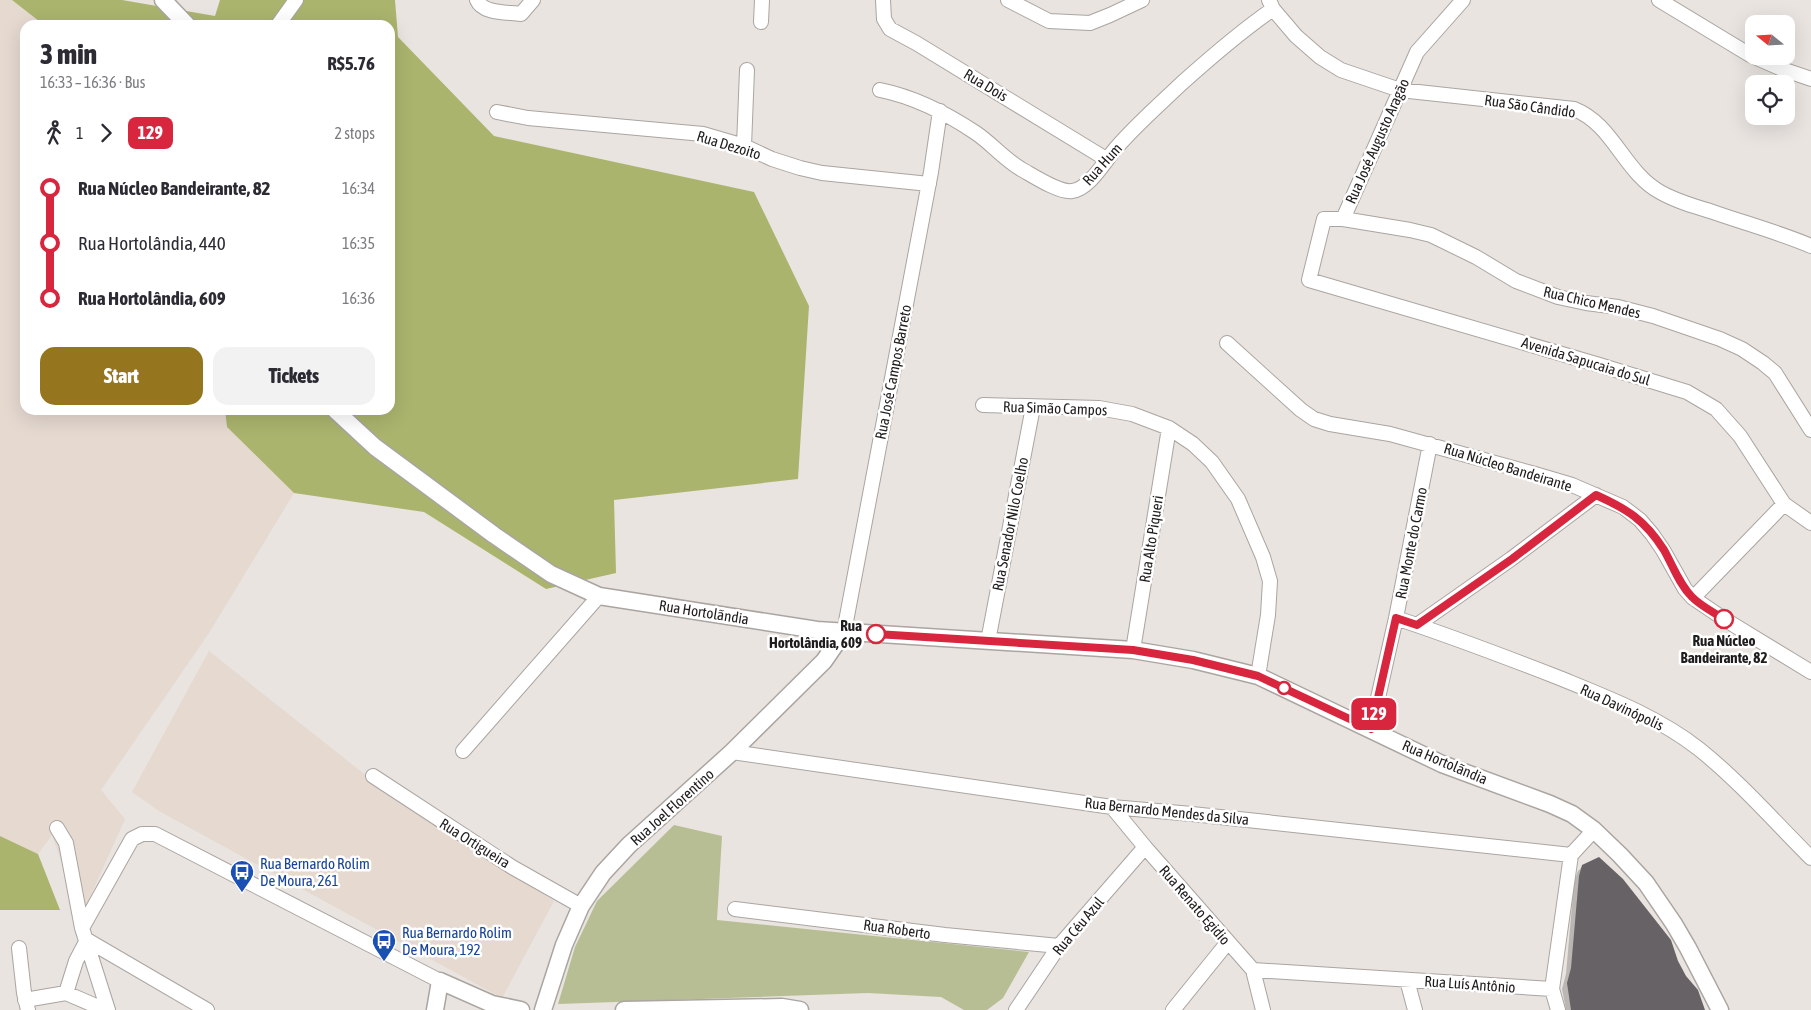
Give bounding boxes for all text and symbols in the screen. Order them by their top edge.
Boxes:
north arrow [1745,15,1795,65]
map controls [1745,15,1795,125]
text: 3 min [40,38,97,70]
text: R$5.76 [327,52,375,74]
street label: Rua Dois [961,65,1011,105]
text: 16:33 – 16:36 · Bus [40,73,145,91]
button: locate [1745,75,1795,125]
street label: Rua José Augusto Aragão [1342,76,1412,206]
street label: Rua São Cândido [1483,91,1577,121]
icon: walk [40,119,68,147]
icon: forward [92,119,120,147]
text: 129 [138,122,163,143]
text: 1 [76,124,84,142]
text: 2 stops [334,124,375,142]
street label: Rua Dezoito [695,127,763,163]
street label: Rua Hum [1079,140,1125,188]
text: Rua Núcleo Bandeirante, 82 [78,177,271,199]
text: 16:34 [342,179,375,197]
text: Rua Hortolândia, 440 [78,232,226,254]
text: 16:35 [342,234,375,252]
street label: Rua Chico Mendes [1542,283,1642,321]
text: Rua Hortolândia, 609 [78,287,226,309]
text: 16:36 [342,289,375,307]
street label: Rua José Campos Barreto [872,303,914,441]
street label: Avenida Sapucaia do Sul [1520,333,1652,389]
button: Start [40,347,203,405]
button: Tickets [213,347,375,405]
street label: Rua Simão Campos [1003,398,1107,418]
street label: Rua Núcleo Bandeirante [1442,439,1574,495]
street label: Rua Senador Nilo Coelho [989,456,1031,592]
street label: Rua Monte do Carmo [1392,486,1430,600]
street label: Rua Alto Piqueri [1136,494,1166,584]
street label: Rua Hortolãndia [658,597,750,628]
marker: Rua Núcleo Bandeirante, 82 [1714,609,1734,629]
place label: Rua Hortolândia, 609 [769,617,862,651]
marker: Rua Hortolândia, 609 [866,624,886,644]
place label: Rua Núcleo Bandeirante, 82 [1681,632,1767,666]
street label: Rua Davinópolis [1578,680,1666,734]
unlabelled marker [1277,681,1291,695]
line badge: 129 [1345,698,1403,730]
text: 129 [1361,703,1387,724]
street label: Rua Hortolãndia [1400,736,1490,788]
street label: Rua Joel Florentino [627,765,717,849]
street label: Rua Bernardo Mendes da Silva [1084,794,1250,828]
street label: Rua Ortigueira [437,815,513,871]
place label: Rua Bernardo Rolim De Moura, 261 [260,855,370,889]
bus stop icon: Rua Bernardo Rolim De Moura, 261 [229,859,255,893]
street label: Rua Renato Egidio [1156,862,1234,948]
street label: Rua Céu Azul [1049,893,1107,959]
street label: Rua Roberto [862,916,932,942]
place label: Rua Bernardo Rolim De Moura, 192 [402,924,512,958]
bus stop icon: Rua Bernardo Rolim De Moura, 192 [371,928,397,962]
street label: Rua Luís Antônio [1424,972,1516,996]

